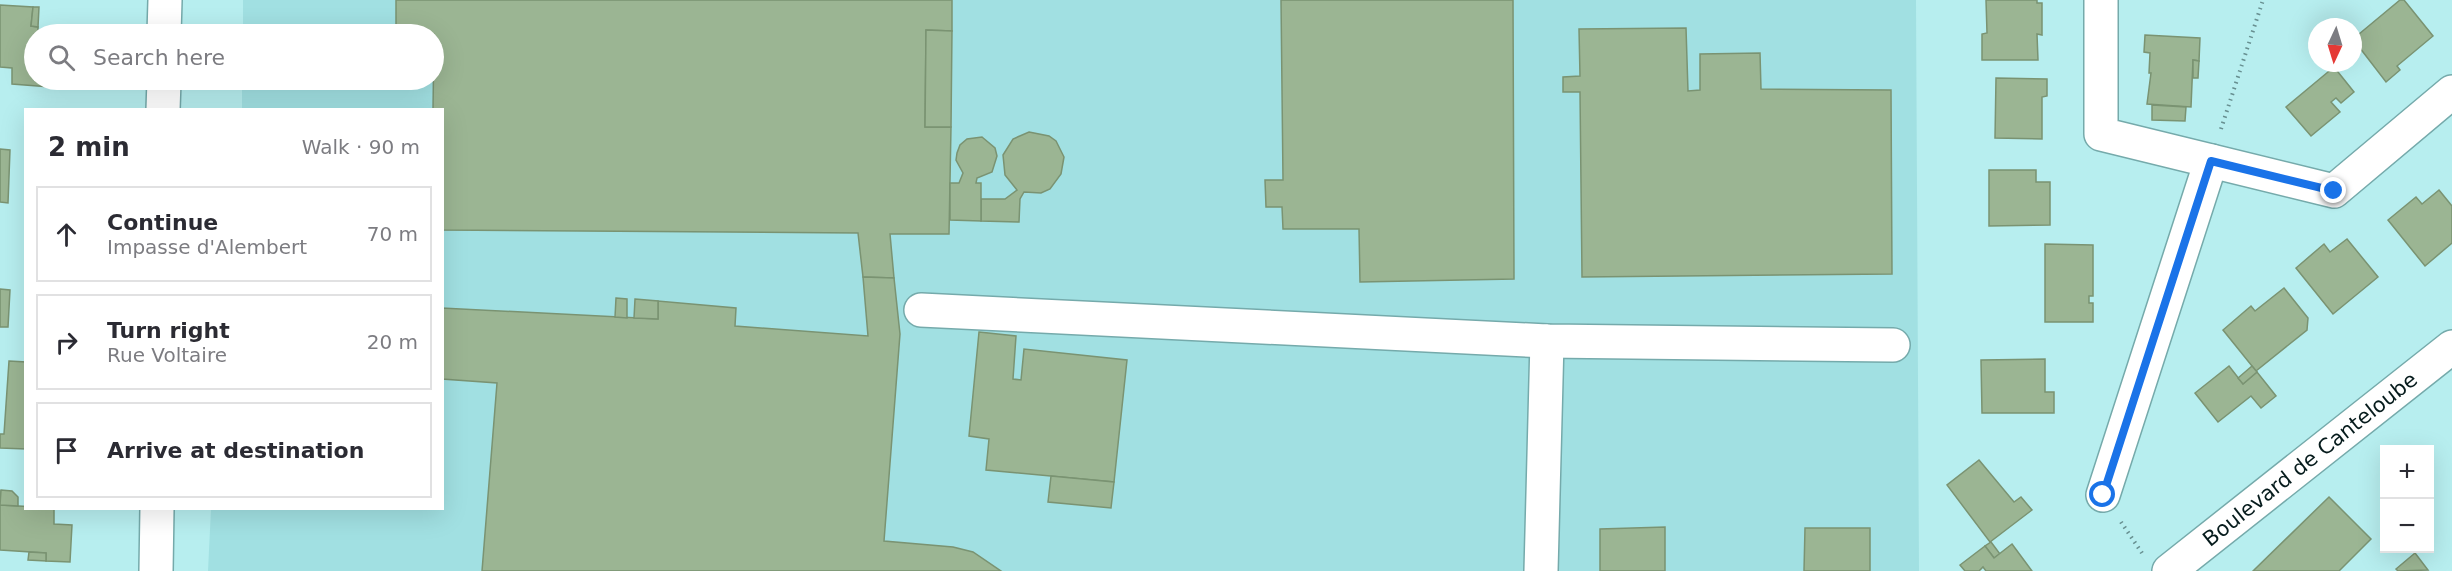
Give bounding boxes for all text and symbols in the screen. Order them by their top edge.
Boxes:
north arrow [2308,18,2362,72]
search box [24,24,444,90]
icon: search [45,41,78,74]
text: Search here [93,45,225,70]
text: 2 min [48,132,130,162]
text: Walk · 90 m [302,135,420,159]
route end [2320,177,2346,203]
text: Continue [107,210,218,235]
icon: ahead [50,218,83,251]
text: 70 m [367,222,418,246]
text: Impasse d'Alembert [107,235,307,259]
text: Turn right [107,318,230,343]
icon: right [50,326,83,359]
text: 20 m [367,330,418,354]
text: Rue Voltaire [107,343,227,367]
street label: Boulevard de Canteloube [2198,367,2422,551]
icon: arrive [50,434,83,467]
text: Arrive at destination [107,438,364,463]
map controls [2380,445,2434,553]
button: + [2380,445,2434,499]
route start [2089,481,2115,507]
button: − [2380,499,2434,553]

